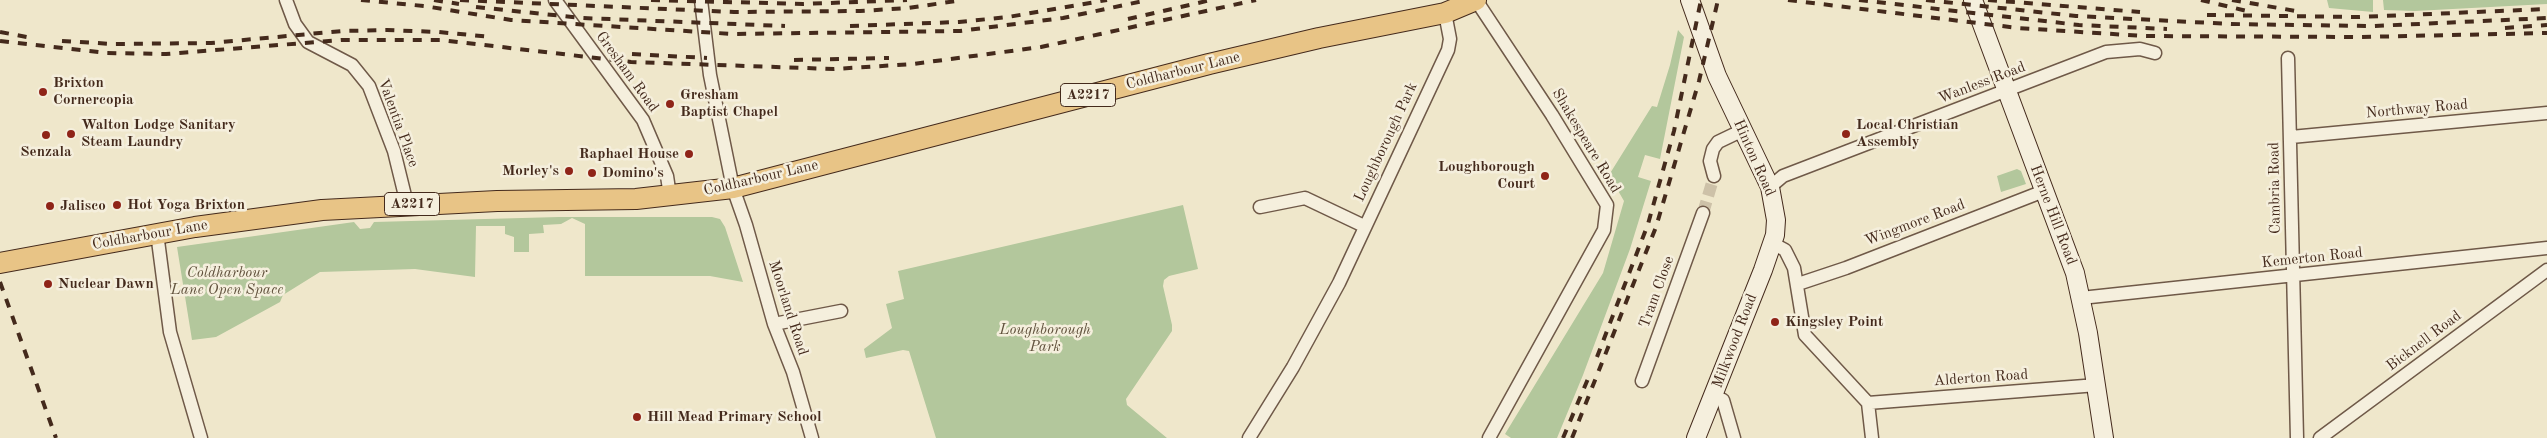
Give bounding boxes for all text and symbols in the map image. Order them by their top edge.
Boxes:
street label: Gresham Road [592,28,662,116]
street label: Coldharbour Lane [1124,48,1242,94]
street label: Wanless Road [1936,58,2028,108]
place label: Brixton Cornercopia [53,74,134,109]
street label: Valentia Place [374,76,422,170]
street label: Loughborough Park [1350,79,1422,205]
road number: A2217 [1060,84,1116,106]
street label: Shakespeare Road [1548,85,1624,197]
marker: Brixton Cornercopia [37,86,49,98]
place label: Gresham Baptist Chapel [680,86,778,121]
street label: Northway Road [2365,96,2469,122]
marker: Gresham Baptist Chapel [664,98,676,110]
place label: Walton Lodge Sanitary Steam Laundry [81,116,236,151]
place label: Local Christian Assembly [1856,116,1959,151]
street label: Hinton Road [1729,117,1779,199]
marker: Walton Lodge Sanitary Steam Laundry [65,128,77,140]
marker: Local Christian Assembly [1840,128,1852,140]
marker: Senzala [40,129,52,141]
street label: Cambria Road [2265,142,2285,234]
place label: Senzala [20,143,72,161]
place label: Raphael House [579,145,679,163]
marker: Raphael House [683,148,695,160]
street label: Coldharbour Lane [702,156,820,200]
place label: Loughborough Court [1438,158,1535,193]
place label: Morley's [502,162,559,180]
street label: Herne Hill Road [2026,162,2080,268]
place label: Domino's [602,164,664,182]
marker: Morley's [563,165,575,177]
marker: Domino's [586,167,598,179]
marker: Loughborough Court [1539,170,1551,182]
road number: A2217 [384,192,440,215]
place label: Hot Yoga Brixton [127,196,245,214]
street label: Wingmore Road [1862,196,1968,250]
place label: Jalisco [60,197,106,215]
marker: Hot Yoga Brixton [111,199,123,211]
marker: Jalisco [44,200,56,212]
street label: Coldharbour Lane [91,216,209,254]
street label: Kemerton Road [2261,244,2363,272]
street label: Tram Close [1636,254,1678,330]
street label: Moorland Road [764,258,812,358]
park label: Coldharbour Lane Open Space [171,264,283,299]
place label: Nuclear Dawn [58,275,154,293]
marker: Nuclear Dawn [42,278,54,290]
street label: Milkwood Road [1709,291,1761,391]
street label: Bicknell Road [2383,307,2465,375]
place label: Kingsley Point [1785,313,1883,331]
marker: Kingsley Point [1769,316,1781,328]
park label: Loughborough Park [999,321,1091,356]
street label: Alderton Road [1933,366,2029,390]
place label: Hill Mead Primary School [647,408,822,426]
marker: Hill Mead Primary School [631,411,643,423]

